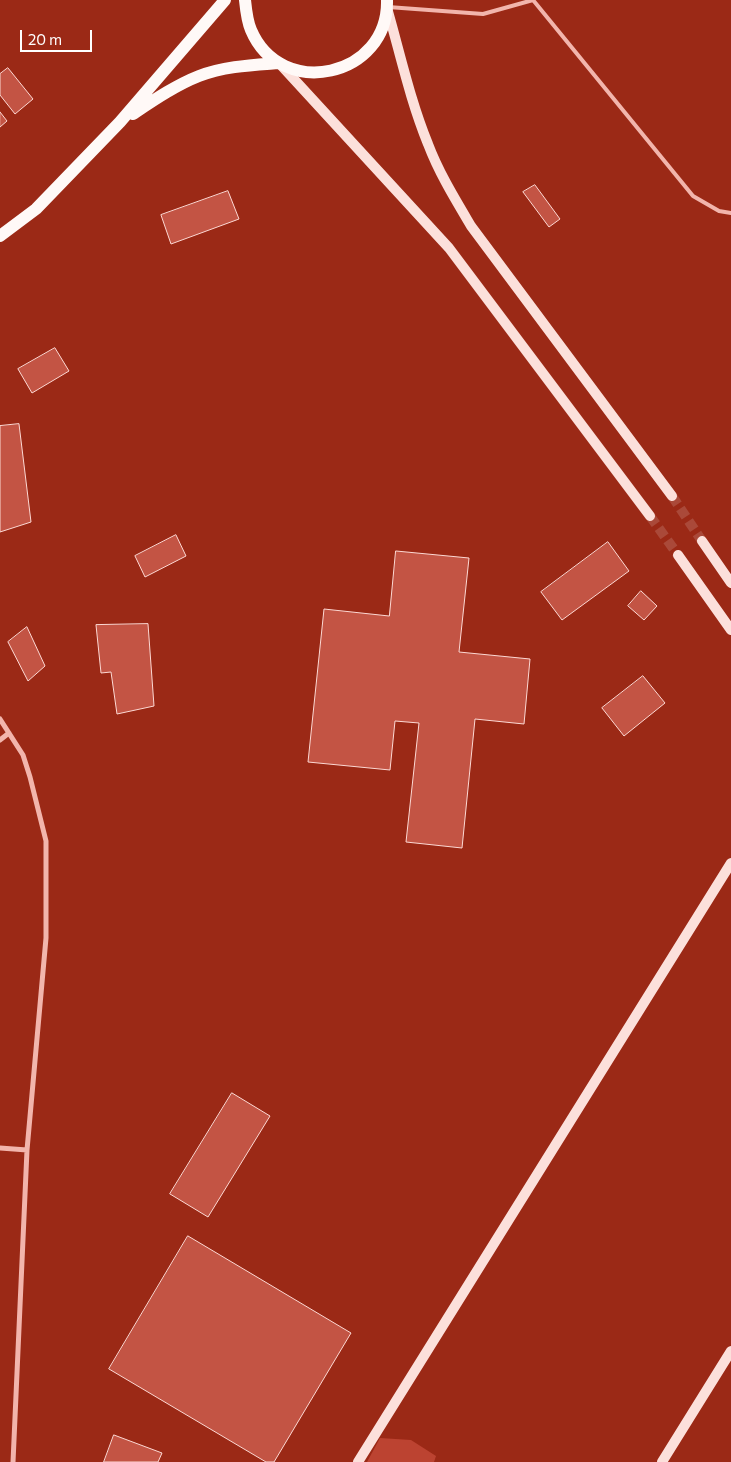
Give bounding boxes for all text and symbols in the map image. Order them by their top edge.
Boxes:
scale bar [22,20,95,52]
text: 20 m [28,30,62,48]

